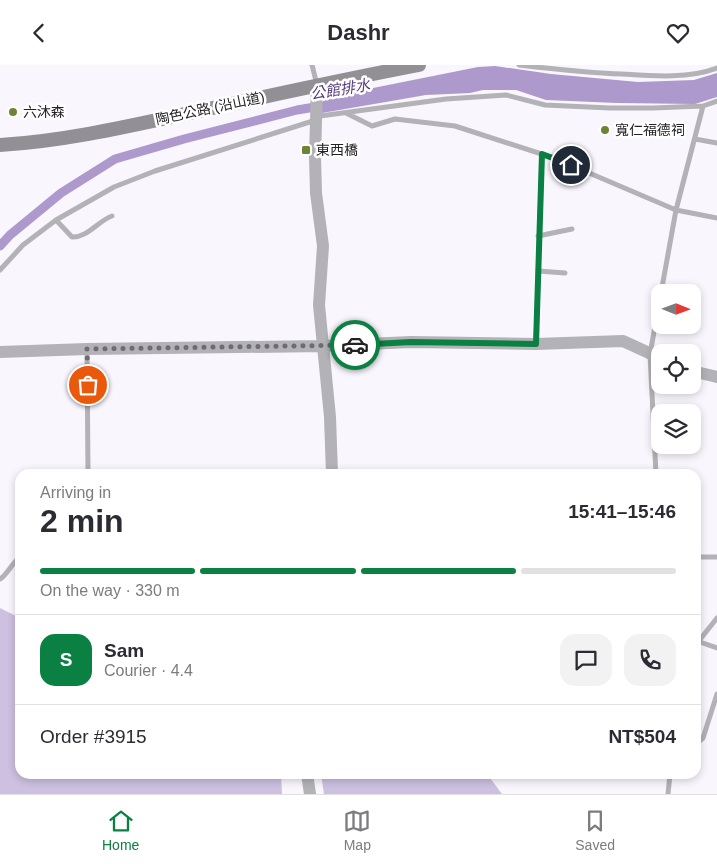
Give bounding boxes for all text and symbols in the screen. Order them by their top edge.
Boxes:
icon: back [25,19,53,47]
icon: heart [664,19,692,47]
text: Dashr [327,20,390,45]
water label: 公館排水 [309,76,372,102]
street label: 陶色公路 (沿山道) [154,89,266,127]
place label: 六沐森 [23,104,65,120]
marker: 六沐森 [7,106,19,118]
place label: 寬仁福德祠 [615,122,685,138]
marker: 寬仁福德祠 [599,124,611,136]
place label: 東西橋 [316,142,358,158]
marker: 東西橋 [300,144,312,156]
pin [550,144,592,186]
icon: home [557,151,585,179]
north arrow [651,284,701,334]
map controls [651,284,701,454]
courier [330,320,380,370]
icon: car [341,331,369,359]
button: locate [651,344,701,394]
pin [67,364,109,406]
icon: bag [74,371,102,399]
button: layers [651,404,701,454]
text: Arriving in [40,484,111,501]
text: 15:41–15:46 [568,501,676,522]
text: 2 min [40,503,124,539]
text: On the way · 330 m [40,582,180,599]
button: chat [560,634,612,686]
button: phone [624,634,676,686]
text: Sam [104,640,144,661]
text: S [60,649,72,670]
text: Courier · 4.4 [104,662,193,679]
text: Order #3915 [40,726,147,747]
text: NT$504 [608,726,676,747]
tab: Home [102,807,139,853]
tab: Map [343,807,371,853]
tab: Saved [575,807,615,853]

